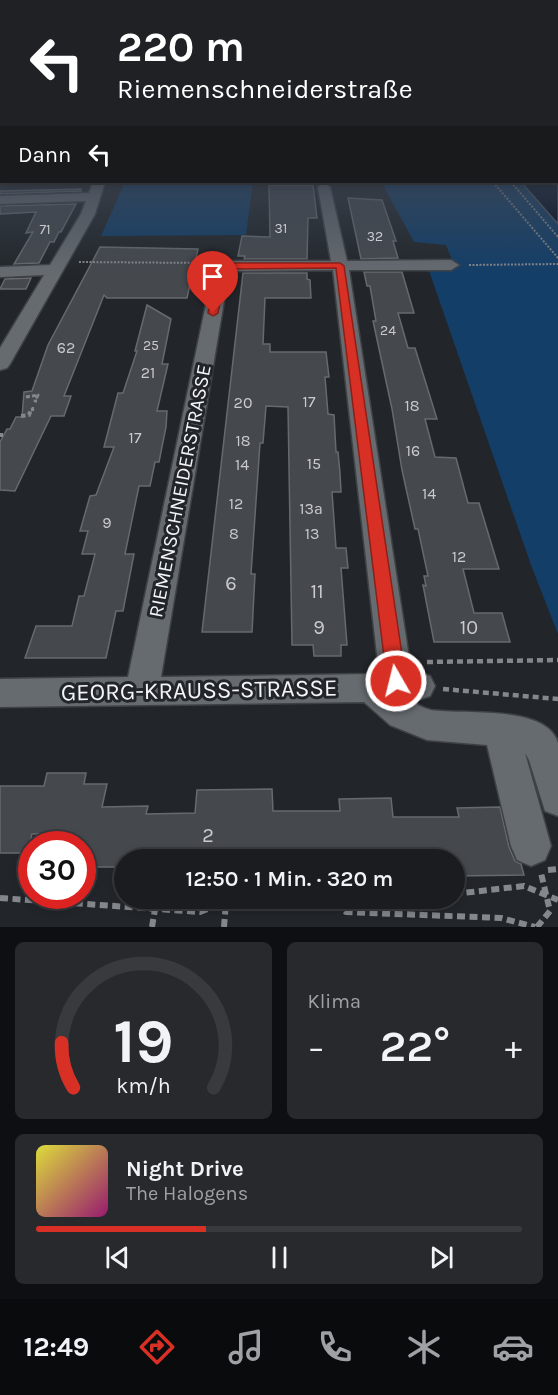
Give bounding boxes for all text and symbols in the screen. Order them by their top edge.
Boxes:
text: 220 m [117,22,245,72]
icon: left [18,24,96,102]
text: Riemenschneiderstraße [117,73,413,105]
icon: left [83,138,116,171]
text: Dann [18,142,71,168]
house number: 31 [275,220,287,237]
house number: 71 [39,221,51,238]
house number: 32 [367,228,383,245]
pin [187,251,238,313]
icon: arrive [196,260,229,293]
house number: 24 [380,322,396,339]
house number: 25 [143,337,159,354]
house number: 62 [57,338,75,357]
house number: 21 [141,363,155,382]
street label: RIEMENSCHNEIDERSTRASSE [144,363,216,619]
house number: 17 [303,392,316,411]
house number: 20 [234,393,252,412]
house number: 18 [404,396,420,415]
house number: 17 [129,428,142,447]
house number: 18 [235,431,251,450]
house number: 16 [406,441,420,460]
house number: 15 [307,454,321,473]
house number: 14 [235,455,249,474]
house number: 14 [422,484,436,503]
house number: 12 [229,494,243,513]
house number: 13a [299,499,323,518]
house number: 9 [102,513,112,532]
house number: 8 [229,524,239,543]
house number: 13 [305,524,319,543]
house number: 12 [452,547,466,566]
house number: 6 [225,572,237,595]
house number: 11 [310,580,324,603]
house number: 9 [313,616,325,639]
house number: 10 [460,616,478,639]
position arrow [364,649,428,713]
street label: GEORG-KRAUSS-STRASSE [60,674,338,706]
house number: 2 [202,824,214,847]
speed limit sign: 30 [18,831,96,909]
text: 12:50 · 1 Min. · 320 m [186,866,393,892]
text: Klima [308,990,361,1013]
text: 19 [113,1005,173,1078]
text: 22° [379,1020,450,1072]
text: − [308,1028,325,1066]
text: + [505,1028,522,1066]
text: km/h [116,1073,170,1098]
text: Night Drive [126,1156,244,1182]
text: The Halogens [126,1182,248,1205]
icon: previous [101,1241,134,1274]
icon: pause [263,1241,296,1274]
icon: next [425,1241,458,1274]
icon: directions [136,1326,178,1368]
icon: music [225,1326,267,1368]
icon: phone [314,1326,356,1368]
icon: climate [403,1326,445,1368]
icon: car [492,1326,534,1368]
text: 12:49 [24,1331,89,1363]

